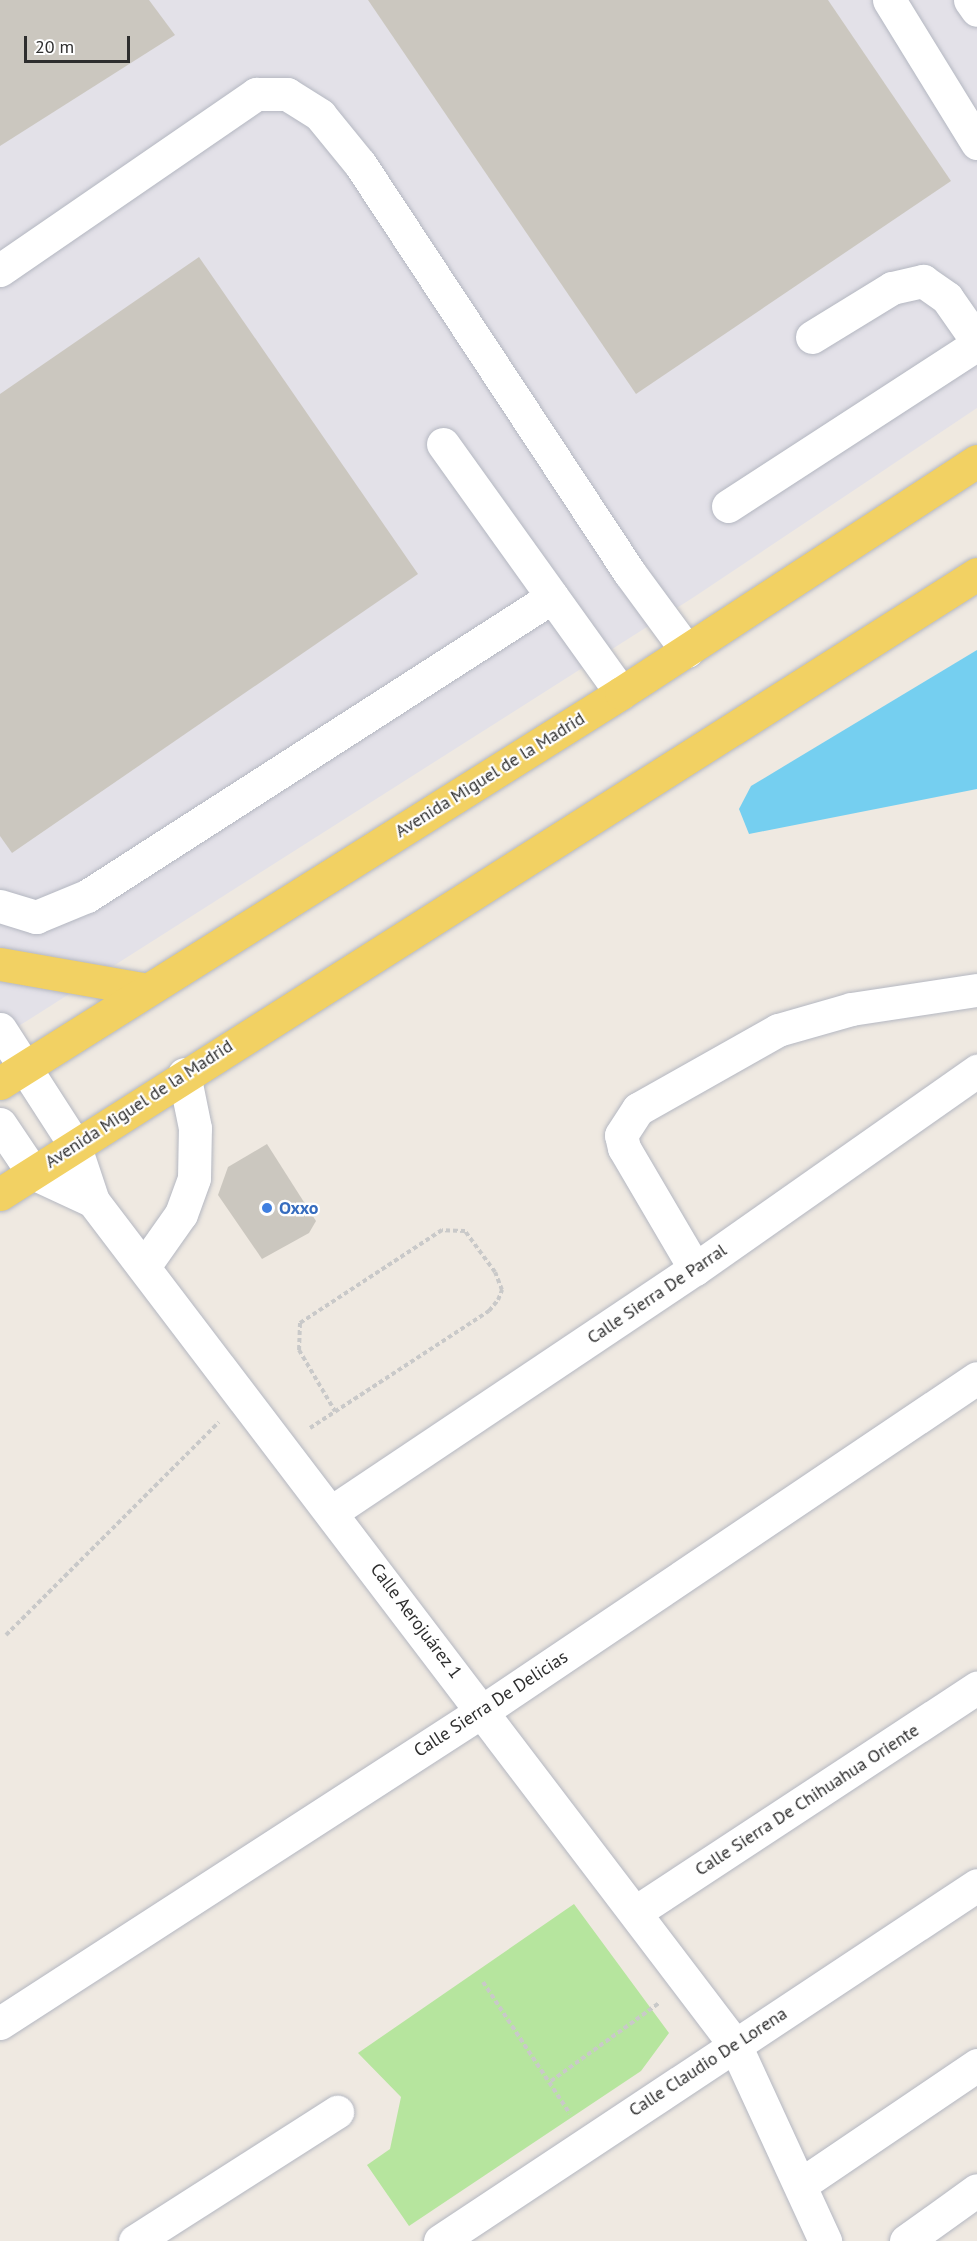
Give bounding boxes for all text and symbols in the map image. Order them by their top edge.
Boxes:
scale bar [27,24,134,62]
text: 20 m [35,35,74,58]
street label: Avenida Miguel de la Madrid [391,708,589,842]
street label: Avenida Miguel de la Madrid [41,1035,237,1173]
place label: Oxxo [279,1197,319,1219]
marker: Oxxo [260,1201,274,1215]
street label: Calle Sierra De Parral [583,1239,731,1349]
street label: Calle Aerojuárez 1 [365,1559,467,1683]
street label: Calle Sierra De Delicias [410,1646,572,1762]
street label: Calle Sierra De Chihuahua Oriente [691,1719,923,1881]
street label: Calle Claudio De Lorena [625,2003,791,2121]

